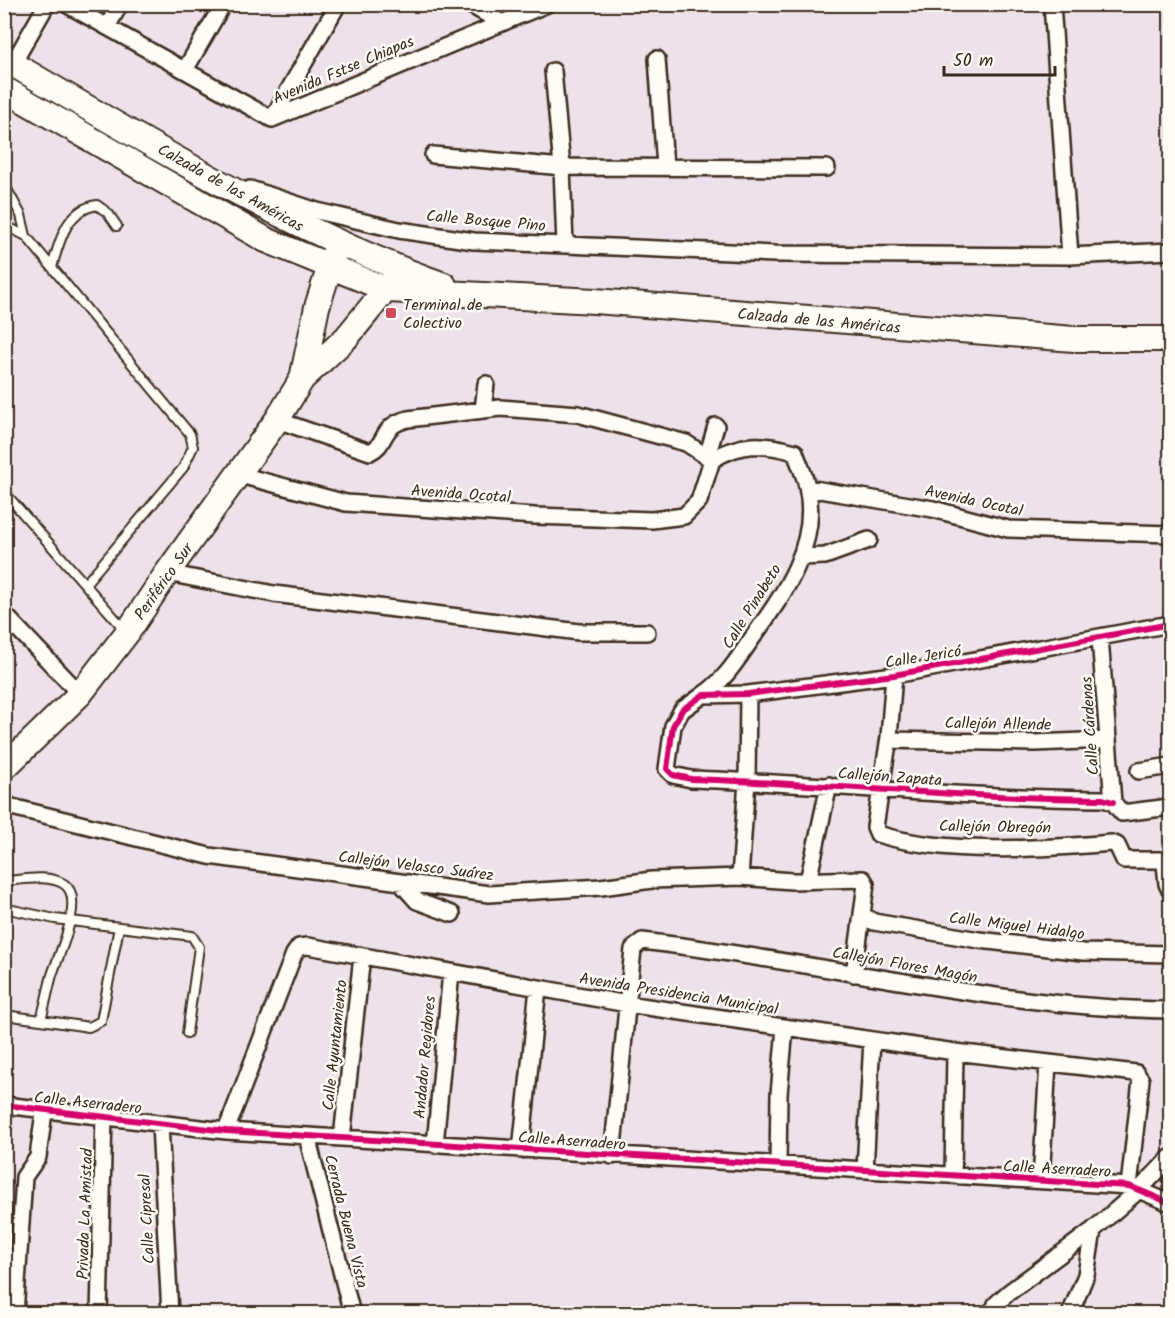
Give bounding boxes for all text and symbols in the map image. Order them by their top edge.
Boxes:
street label: Avenida Fstse Chiapas [269,29,418,111]
scale bar [944,39,1055,77]
text: 50 m [953,47,993,76]
street label: Calzada de las Américas [153,138,308,239]
street label: Calle Bosque Pino [425,204,547,239]
place label: Terminal de Colectivo [403,293,482,336]
street label: Calzada de las Américas [736,302,902,341]
marker: Terminal de Colectivo [384,306,398,320]
street label: Avenida Ocotal [410,479,512,510]
street label: Avenida Ocotal [922,479,1025,524]
street label: Periférico Sur [128,537,201,626]
street label: Calle Pinabeto [716,559,788,654]
street label: Calle Jericó [883,639,964,676]
street label: Calle Cárdenas [1075,675,1106,776]
street label: Callejón Allende [944,711,1052,738]
street label: Callejón Zapata [837,761,943,794]
street label: Callejón Obregón [939,814,1051,841]
street label: Callejón Velasco Suárez [337,845,495,888]
street label: Calle Miguel Hidalgo [948,906,1086,947]
street label: Callejón Flores Magón [830,940,979,991]
street label: Avenida Presidencia Municipal [578,966,780,1023]
street label: Calle Ayuntamiento [316,978,355,1112]
street label: Andador Regidores [408,995,443,1120]
street label: Calle Aserradero [33,1085,143,1122]
street label: Calle Aserradero [517,1125,627,1158]
street label: Privada La Amistad [71,1147,100,1280]
street label: Cerrada Buena Vista [317,1152,374,1291]
street label: Calle Aserradero [1002,1154,1112,1185]
street label: Calle Cipresal [133,1173,162,1265]

